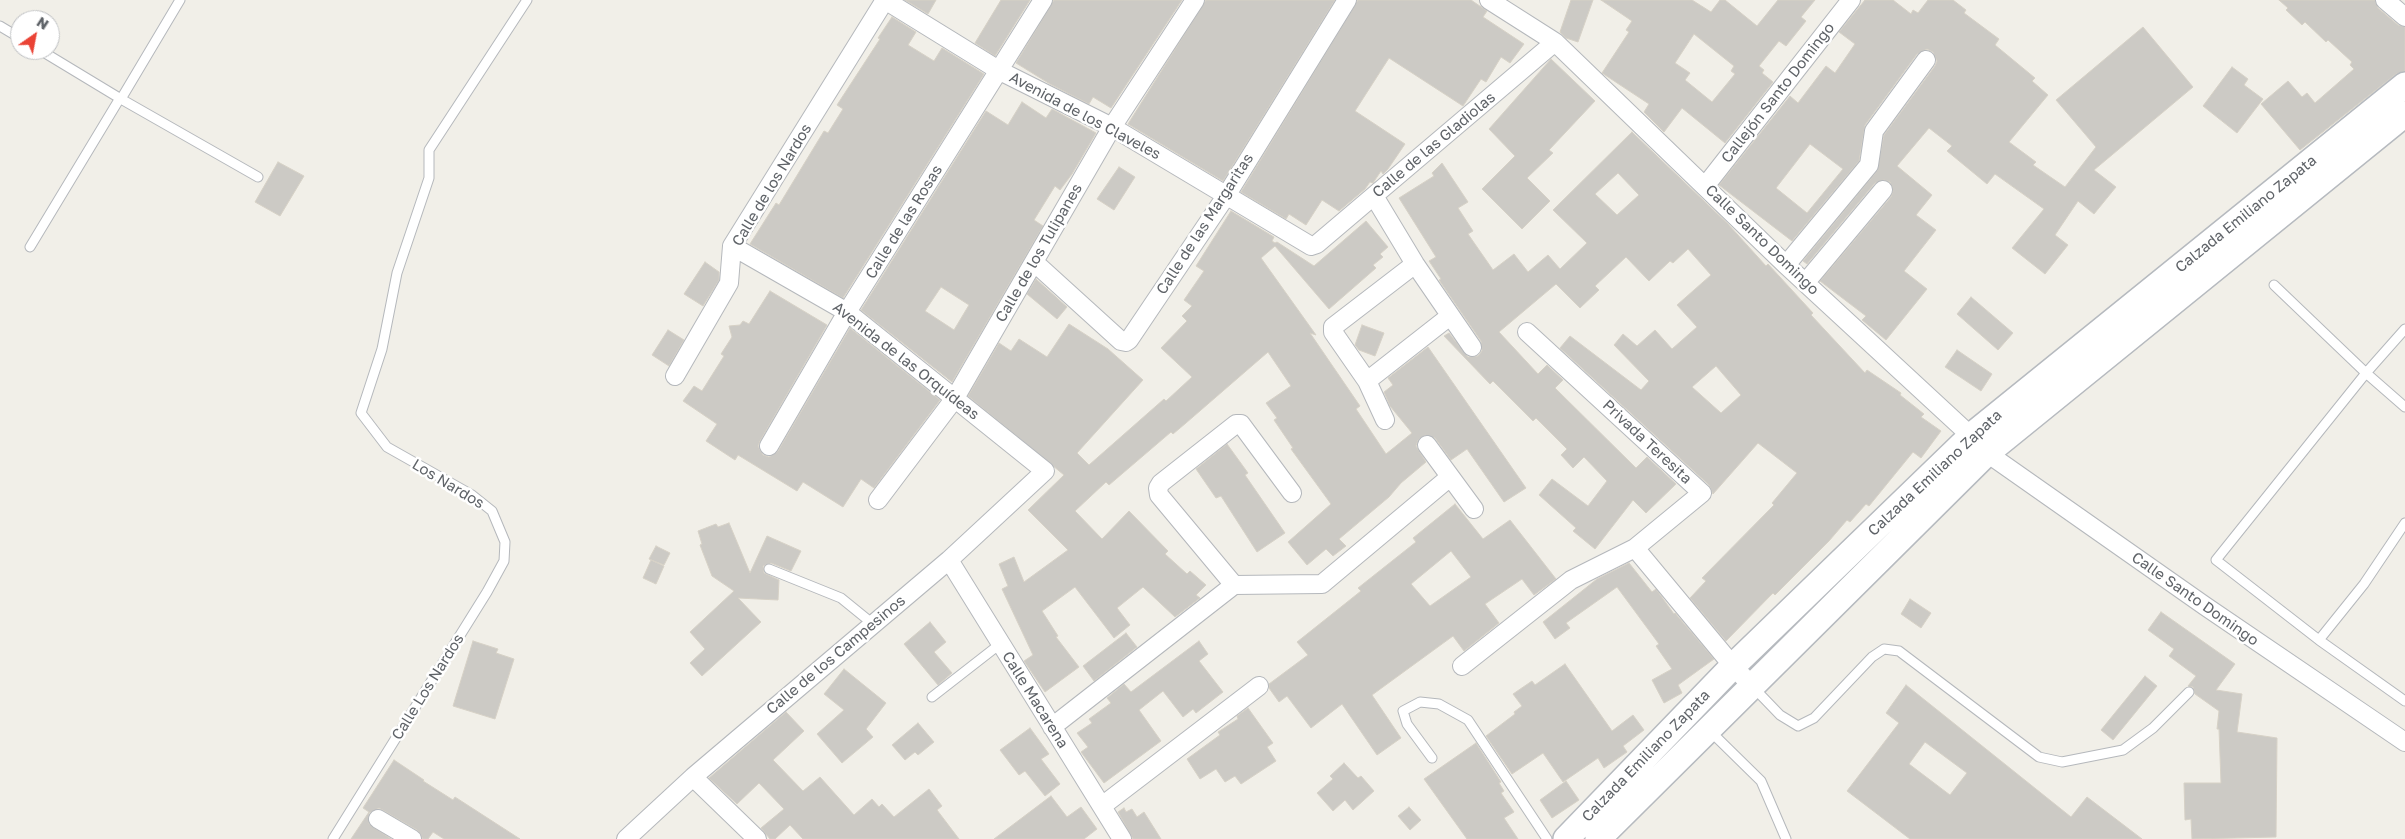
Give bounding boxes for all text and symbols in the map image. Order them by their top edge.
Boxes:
north arrow [10,10,60,60]
text: N [34,13,52,33]
street label: Callejón Santo Domingo [1718,19,1838,167]
street label: Avenida de los Claveles [1006,68,1164,164]
street label: Calle de las Gladiolas [1369,88,1499,202]
street label: Calle de los Nardos [728,121,816,249]
street label: Calle de las Margaritas [1153,150,1257,298]
street label: Calzada Emiliano Zapata [2172,151,2320,277]
street label: Calle de las Rosas [862,162,946,282]
street label: Calle de los Tulipanes [992,181,1086,325]
street label: Calle Santo Domingo [1702,181,1822,299]
street label: Avenida de las Orquídeas [829,298,983,424]
street label: Privada Teresita [1599,396,1695,488]
street label: Calzada Emiliano Zapata [1864,406,2006,540]
street label: Los Nardos [409,455,487,513]
street label: Calle Santo Domingo [2128,548,2262,650]
street label: Calle de los Campesinos [763,592,909,718]
street label: Calle Los Nardos [388,631,468,743]
street label: Calle Macarena [998,648,1072,752]
street label: Calzada Emiliano Zapata [1578,686,1714,826]

